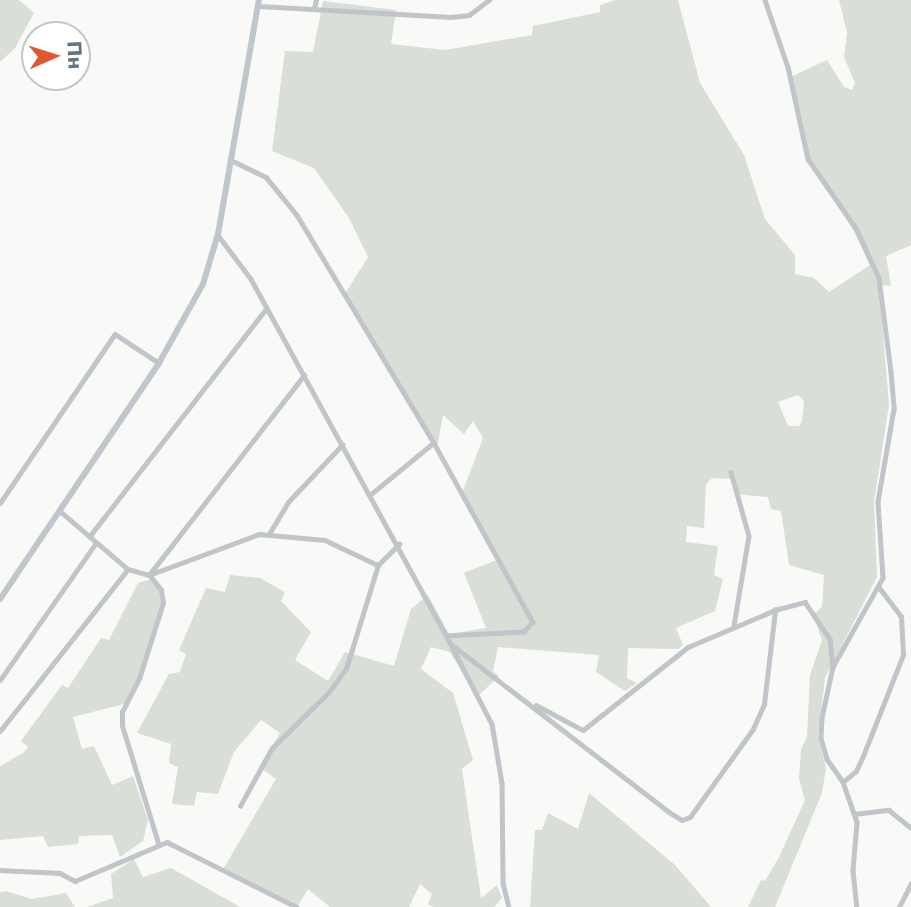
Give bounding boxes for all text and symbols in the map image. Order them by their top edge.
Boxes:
north arrow [21,21,91,91]
text: Пн [63,40,87,70]

